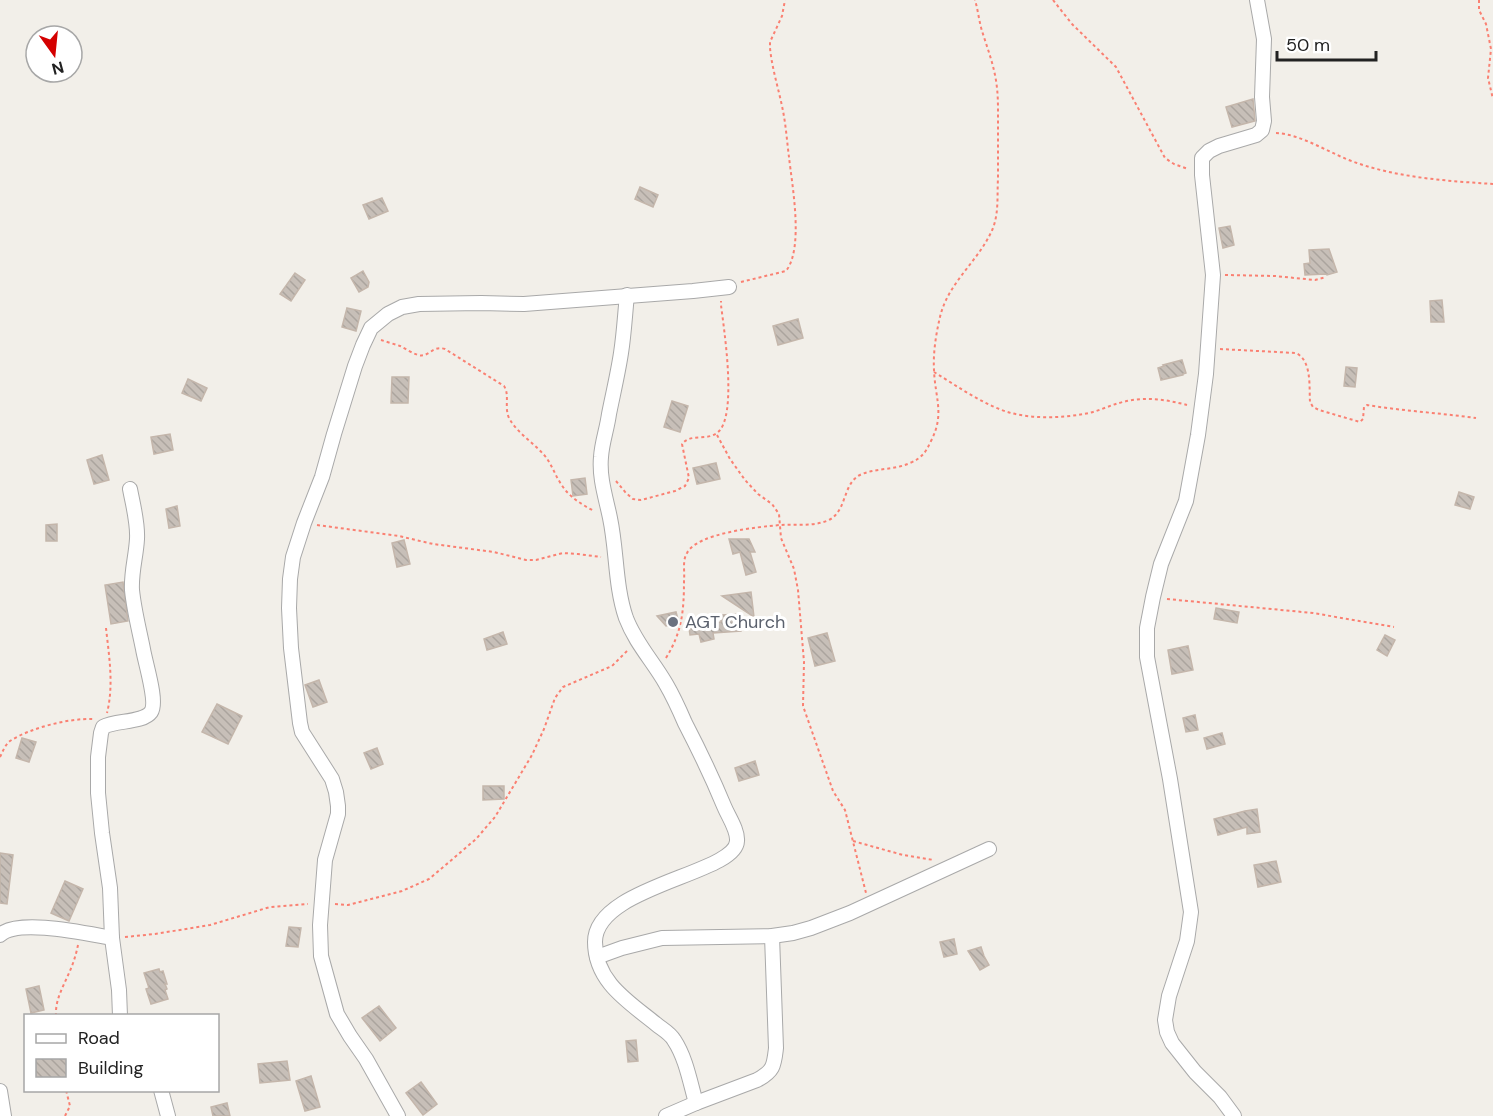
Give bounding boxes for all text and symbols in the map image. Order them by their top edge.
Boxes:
north arrow [24,24,84,84]
scale bar [1277,24,1376,62]
text: 50 m [1286,33,1330,57]
text: N [49,56,66,80]
place label: AGT Church [685,610,785,634]
marker: AGT Church [666,615,680,629]
legend [24,1014,219,1092]
text: Road [78,1026,120,1050]
text: Building [78,1056,143,1080]

